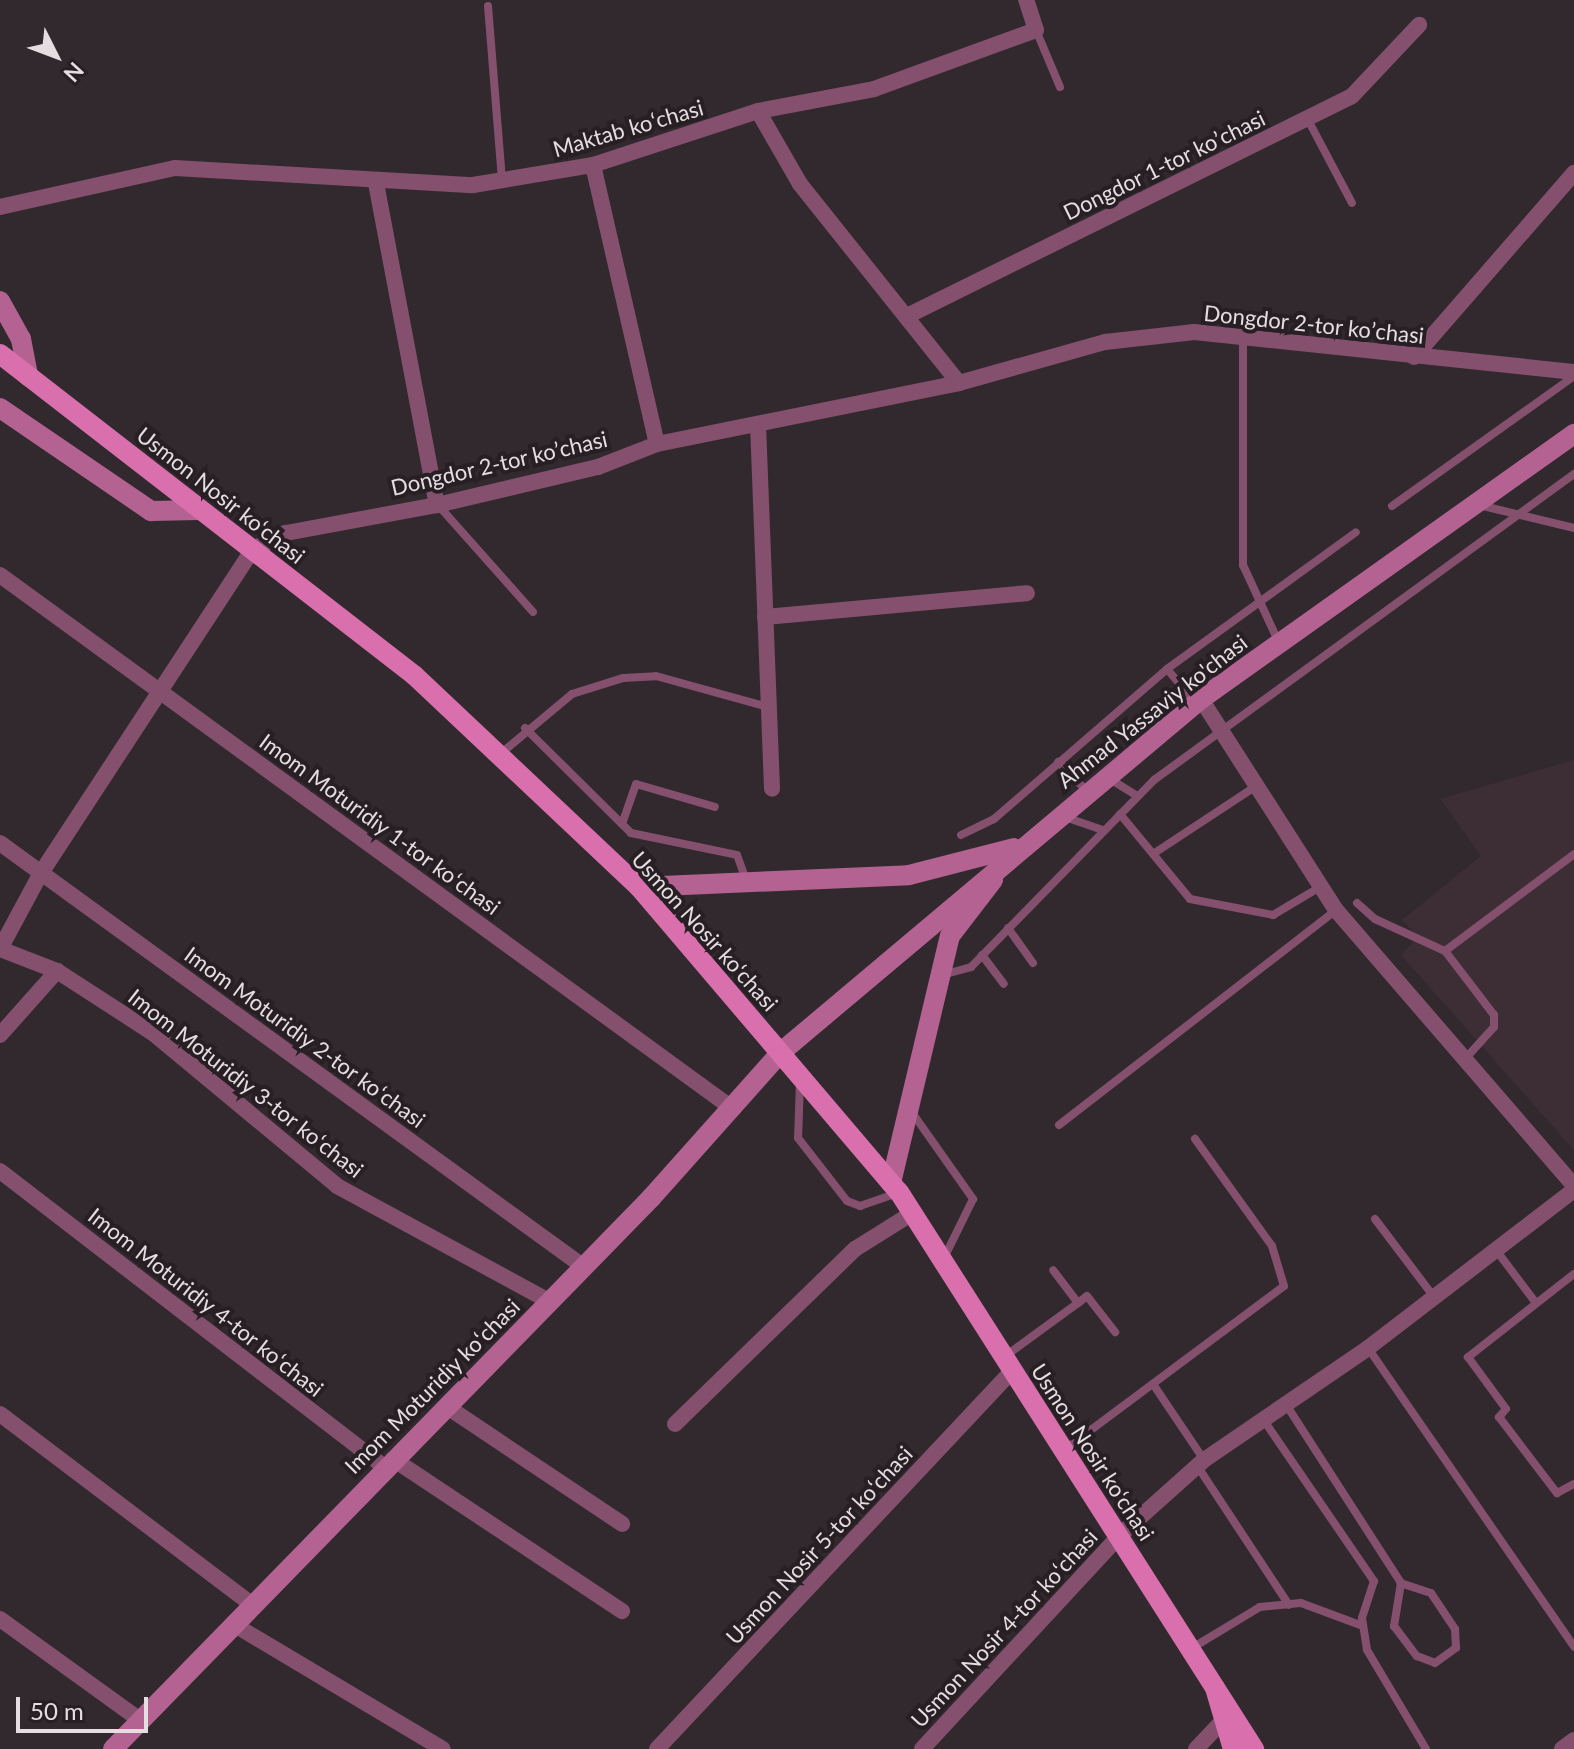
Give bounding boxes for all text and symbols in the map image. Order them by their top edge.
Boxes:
north arrow [16,16,96,96]
text: N [59,57,90,88]
street label: Maktab koʻchasi [550,94,706,162]
street label: Dongdor 1-tor koʼchasi [1058,104,1270,226]
street label: Dongdor 2-tor koʼchasi [1202,299,1426,349]
street label: Usmon Nosir ko‘chasi [132,421,310,569]
street label: Dongdor 2-tor koʼchasi [388,425,610,501]
street label: Ahmad Yassaviy ko'chasi [1051,628,1253,794]
street label: Imom Moturidiy 1-tor koʻchasi [254,728,506,920]
street label: Usmon Nosir ko‘chasi [626,846,784,1016]
street label: Imom Moturidiy 2-tor koʻchasi [179,941,431,1133]
street label: Imom Moturidiy 3-tor koʻchasi [123,983,369,1183]
street label: Imom Moturidiy 4-tor koʻchasi [83,1202,329,1402]
street label: Imom Moturidiy koʻchasi [339,1293,525,1479]
street label: Usmon Nosir ko‘chasi [1026,1358,1160,1546]
street label: Usmon Nosir 5-tor koʻchasi [720,1440,918,1650]
street label: Usmon Nosir 4-tor koʻchasi [905,1523,1103,1733]
scale bar [20,1681,152,1731]
text: 50 m [30,1696,84,1725]

